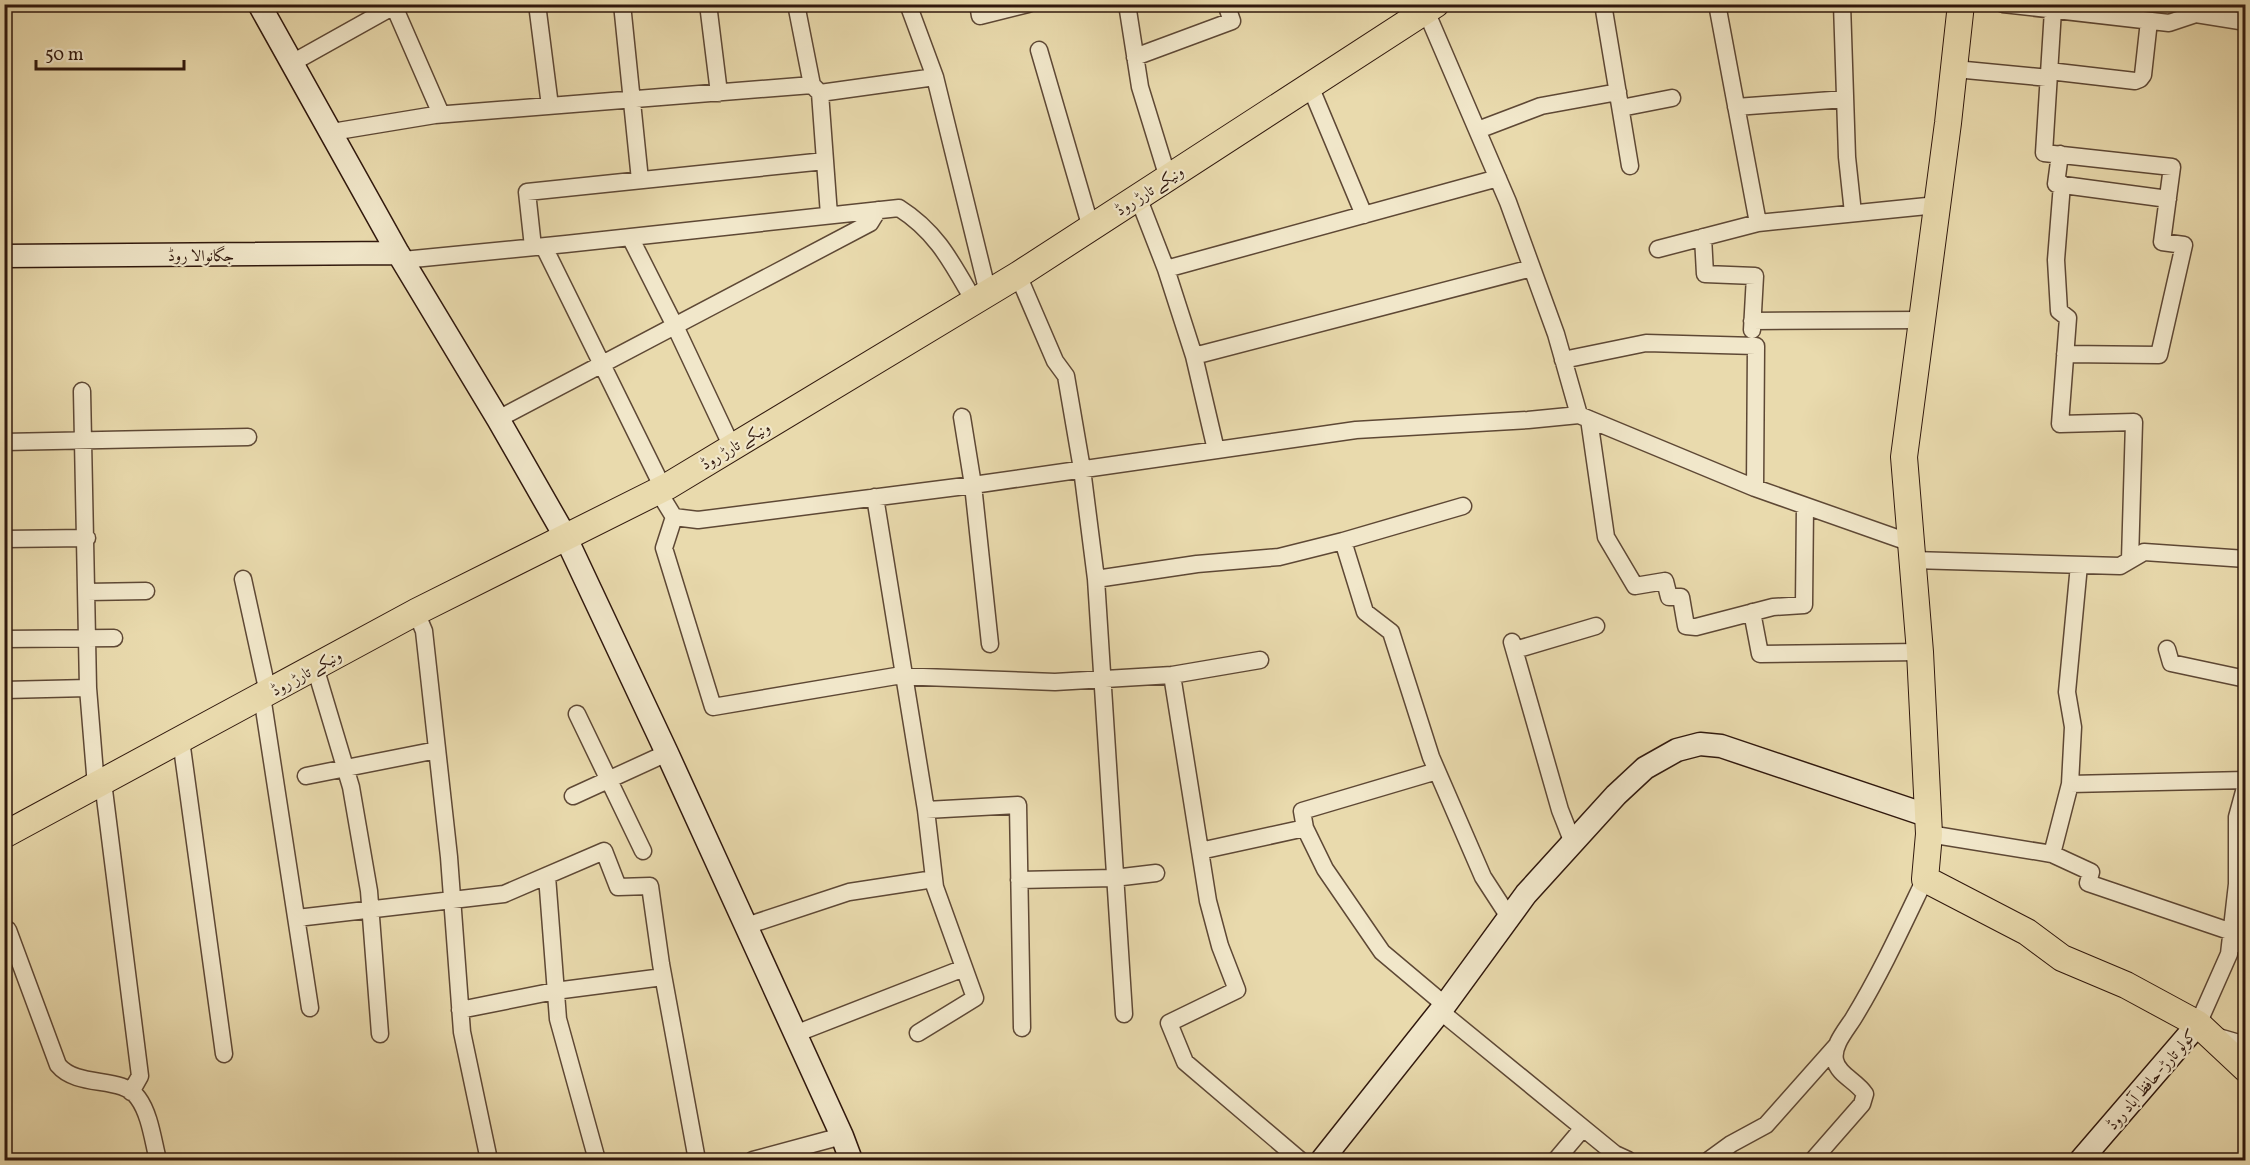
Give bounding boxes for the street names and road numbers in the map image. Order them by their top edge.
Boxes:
street label: ونیکے تارڑ روڈ [1111,161,1189,222]
street label: جگانوالا روڈ [168,245,234,268]
street label: ونیکے تارڑ روڈ [697,417,775,476]
street label: ونیکے تارڑ روڈ [268,645,346,702]
street label: کولو تارڑ-حافظ آباد روڈ [2102,1025,2203,1136]

